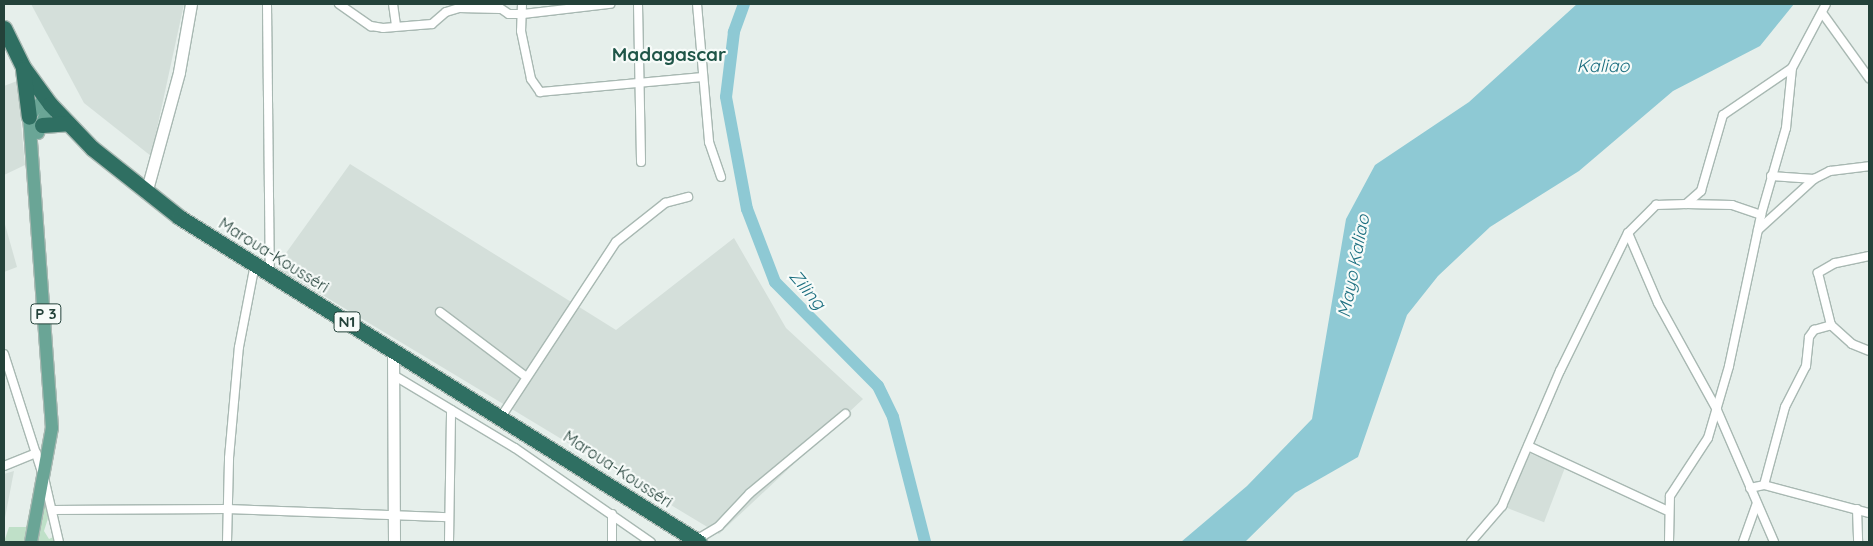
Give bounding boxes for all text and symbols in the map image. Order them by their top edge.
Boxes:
district label: Madagascar [612,44,726,66]
water label: Kaliao [1577,55,1629,77]
street label: Maroua-Kousséri [215,213,333,297]
water label: Mayo Kaliao [1333,213,1375,319]
water label: Ziling [784,266,830,314]
road number: P 3 [30,302,62,326]
road number: N1 [333,310,361,334]
street label: Maroua-Kousséri [560,427,676,511]

